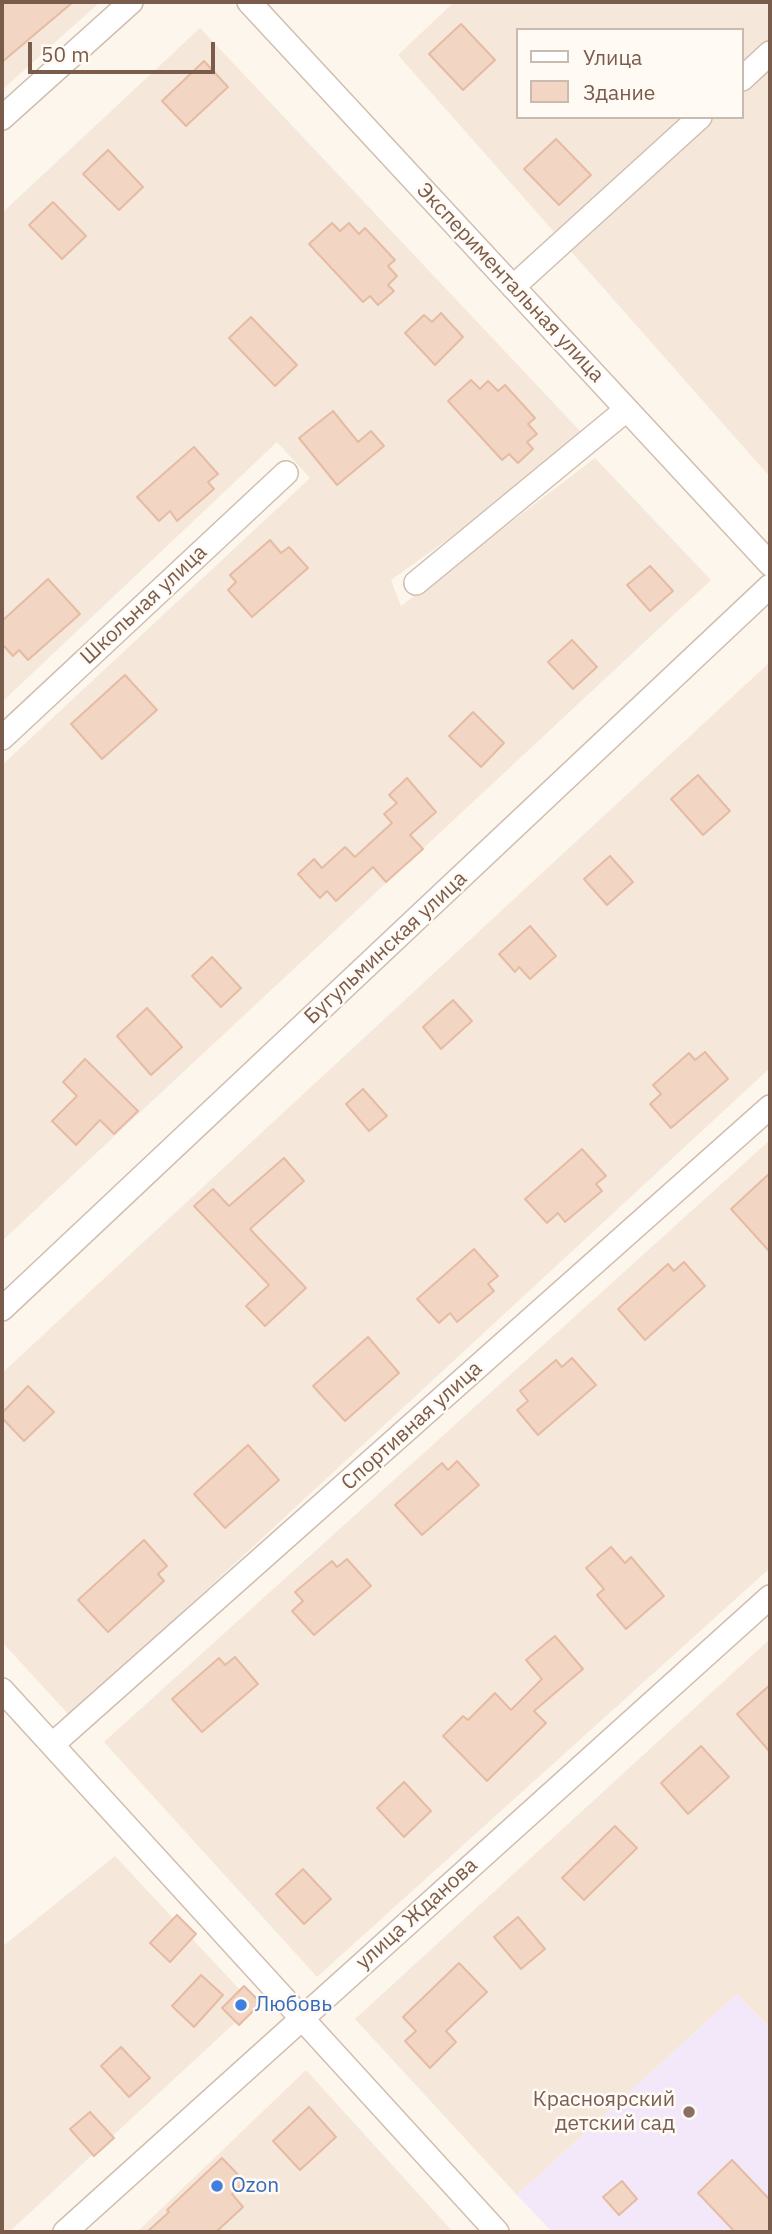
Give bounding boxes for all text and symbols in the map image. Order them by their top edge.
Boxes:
scale bar [32,28,219,72]
legend [516,28,744,119]
text: 50 m [41,40,90,68]
text: Улица [583,43,642,71]
text: Здание [583,78,655,106]
street label: Экспериментальная улица [411,178,609,388]
street label: Школьная улица [76,540,212,670]
street label: Бугульминская улица [300,866,472,1030]
street label: Спортивная улица [336,1356,488,1496]
street label: улица Жданова [351,1853,483,1975]
place label: Любовь [255,1992,332,2018]
marker: Любовь [233,1997,249,2013]
place label: Красноярский детский сад [533,2087,675,2137]
marker: Красноярский детский сад [681,2104,697,2120]
place label: Ozon [231,2173,279,2199]
marker: Ozon [209,2178,225,2194]

